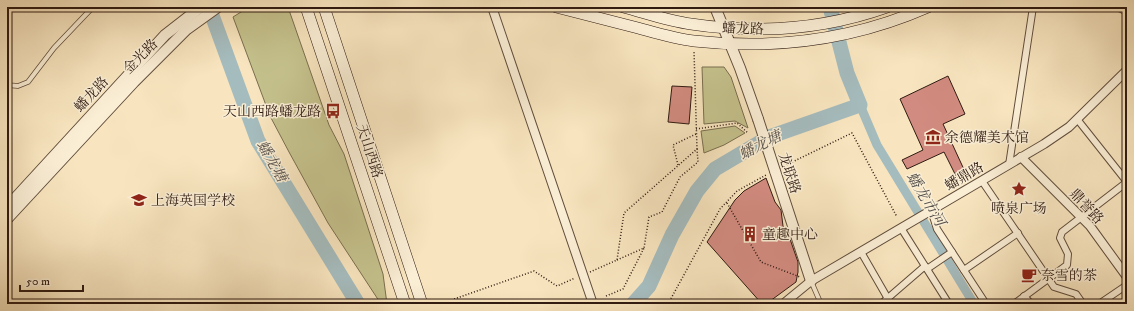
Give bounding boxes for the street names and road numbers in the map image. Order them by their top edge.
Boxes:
street label: 蟠龙路 [722,19,764,39]
street label: 金光路 [119,35,162,78]
street label: 蟠龙路 [71,73,113,116]
street label: 天山西路 [352,122,386,181]
street label: 龙联路 [774,151,804,196]
street label: 蟠鼎路 [942,159,987,195]
street label: 鼎誉路 [1065,185,1107,228]

